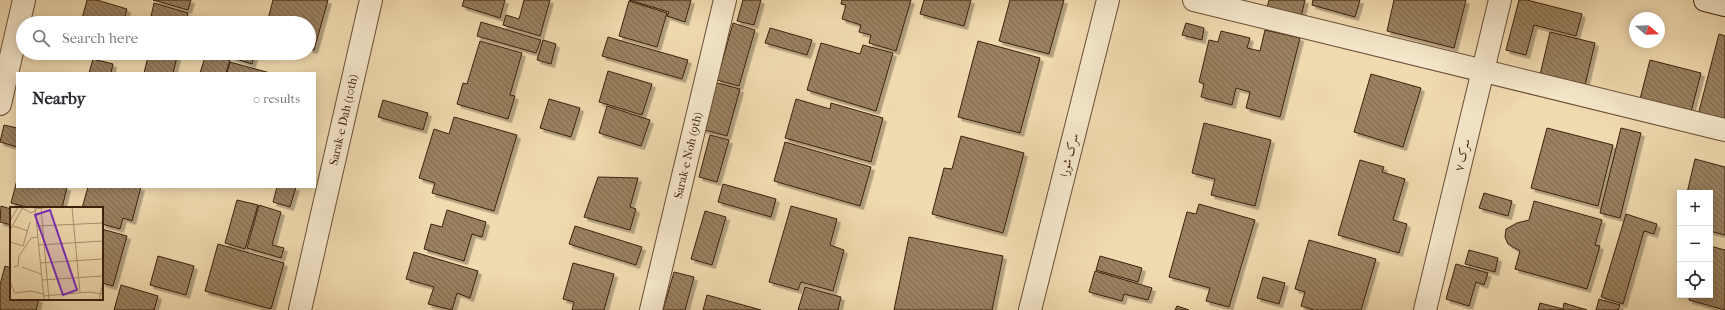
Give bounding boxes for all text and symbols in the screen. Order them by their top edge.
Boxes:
north arrow [1629,12,1665,48]
search box [16,16,316,60]
icon: search [30,27,52,49]
text: Search here [62,29,138,47]
street label: Sarak-e Dah (10th) [326,73,361,167]
text: Nearby [32,88,86,108]
text: 0 results [253,91,300,106]
street label: Sarak-e Noh (9th) [671,111,705,200]
street label: سرک شورا [1057,132,1082,178]
street label: سرک ۷ [1451,137,1474,173]
map controls [1677,190,1713,298]
button: + [1677,190,1713,226]
inset map [10,207,103,300]
button: − [1677,226,1713,262]
button: locate [1677,262,1713,298]

